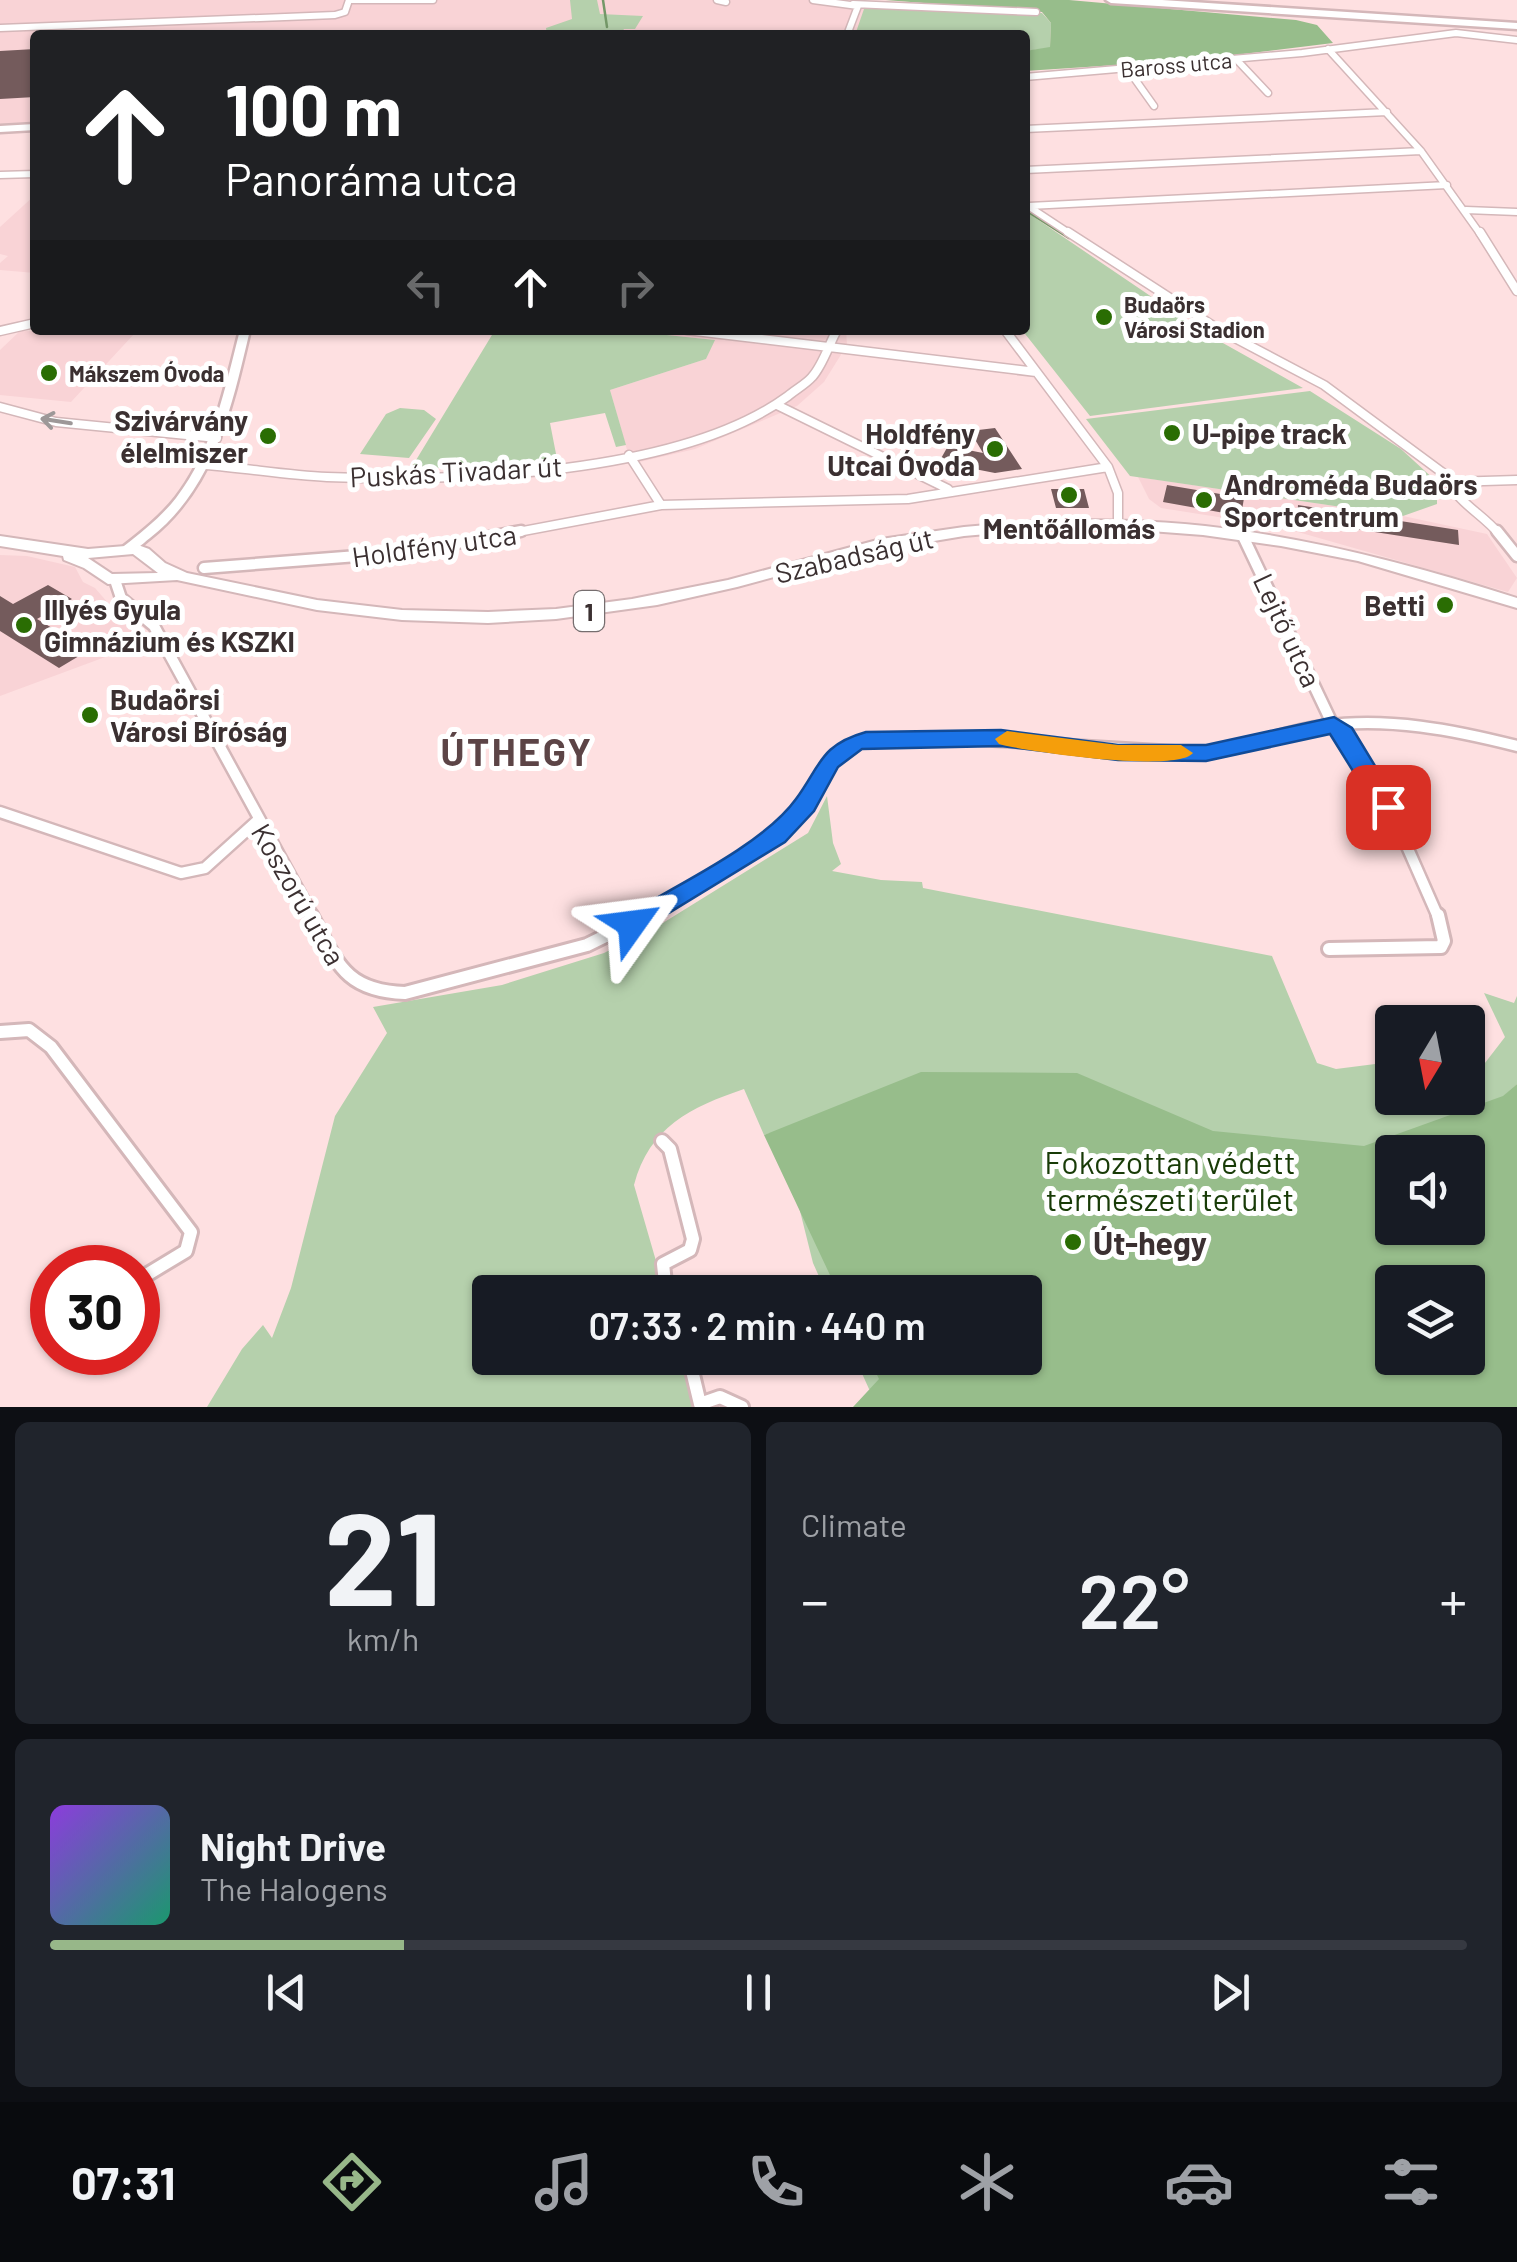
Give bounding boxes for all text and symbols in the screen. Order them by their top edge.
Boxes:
street label: Baross utca [1119,46,1233,82]
text: 100 m [225,66,402,150]
icon: ahead [60,70,190,200]
text: Panoráma utca [225,151,518,205]
icon: left [398,260,453,315]
icon: ahead [503,260,558,315]
icon: right [608,260,663,315]
place label: Budaörs Városi Stadion [1124,291,1265,342]
marker: Budaörs Városi Stadion [1093,306,1115,328]
place label: Mákszem Óvoda [69,360,224,386]
marker: Mákszem Óvoda [38,362,60,384]
place label: Szivárvány élelmiszer [114,403,248,469]
one-way arrow [40,411,73,430]
place label: Holdfény Utcai Óvoda [827,416,975,482]
place label: U-pipe track [1192,416,1347,450]
marker: U-pipe track [1161,422,1183,444]
marker: Szivárvány élelmiszer [257,425,279,447]
marker: Holdfény Utcai Óvoda [984,438,1006,460]
street label: Puskás Tivadar út [349,448,563,494]
place label: Androméda Budaörs Sportcentrum [1224,467,1478,533]
marker: Mentőállomás [1058,484,1080,506]
marker: Androméda Budaörs Sportcentrum [1193,489,1215,511]
place label: Mentőállomás [983,511,1155,545]
street label: Holdfény utca [350,517,518,573]
street label: Szabadság út [771,520,937,590]
street label: Lejtő utca [1247,568,1329,692]
place label: Betti [1364,588,1425,622]
road number: 1 [574,591,604,631]
place label: Illyés Gyula Gimnázium és KSZKI [44,592,295,658]
marker: Betti [1434,594,1456,616]
marker: Illyés Gyula Gimnázium és KSZKI [13,614,35,636]
place label: Budaörsi Városi Bíróság [110,682,287,748]
marker: Budaörsi Városi Bíróság [79,704,101,726]
district label: ÚTHEGY [441,728,593,774]
pin [1346,765,1431,850]
icon: arrive [1361,780,1416,835]
street label: Koszorú utca [245,817,353,971]
position arrow [580,872,684,976]
north arrow [1375,1005,1485,1115]
map controls [1375,1005,1485,1375]
button: sound [1375,1135,1485,1245]
park label: Fokozottan védett természeti terület [1044,1142,1296,1217]
place label: Út-hegy [1093,1223,1207,1261]
marker: Út-hegy [1062,1231,1084,1253]
speed limit sign: 30 [30,1245,160,1375]
button: layers [1375,1265,1485,1375]
text: 07:33 · 2 min · 440 m [588,1302,926,1348]
text: 21 [324,1476,442,1632]
text: Climate [801,1505,907,1543]
text: 22° [1078,1554,1190,1644]
text: − [801,1566,829,1632]
text: + [1439,1566,1467,1632]
text: km/h [347,1619,419,1657]
text: Night Drive [200,1823,386,1869]
text: The Halogens [200,1869,388,1907]
icon: previous [259,1965,314,2020]
icon: pause [731,1965,786,2020]
icon: next [1203,1965,1258,2020]
icon: directions [317,2147,387,2217]
icon: music [529,2147,599,2217]
icon: phone [741,2147,811,2217]
icon: climate [952,2147,1022,2217]
icon: car [1164,2147,1234,2217]
icon: filters [1376,2147,1446,2217]
text: 07:31 [71,2155,175,2209]

